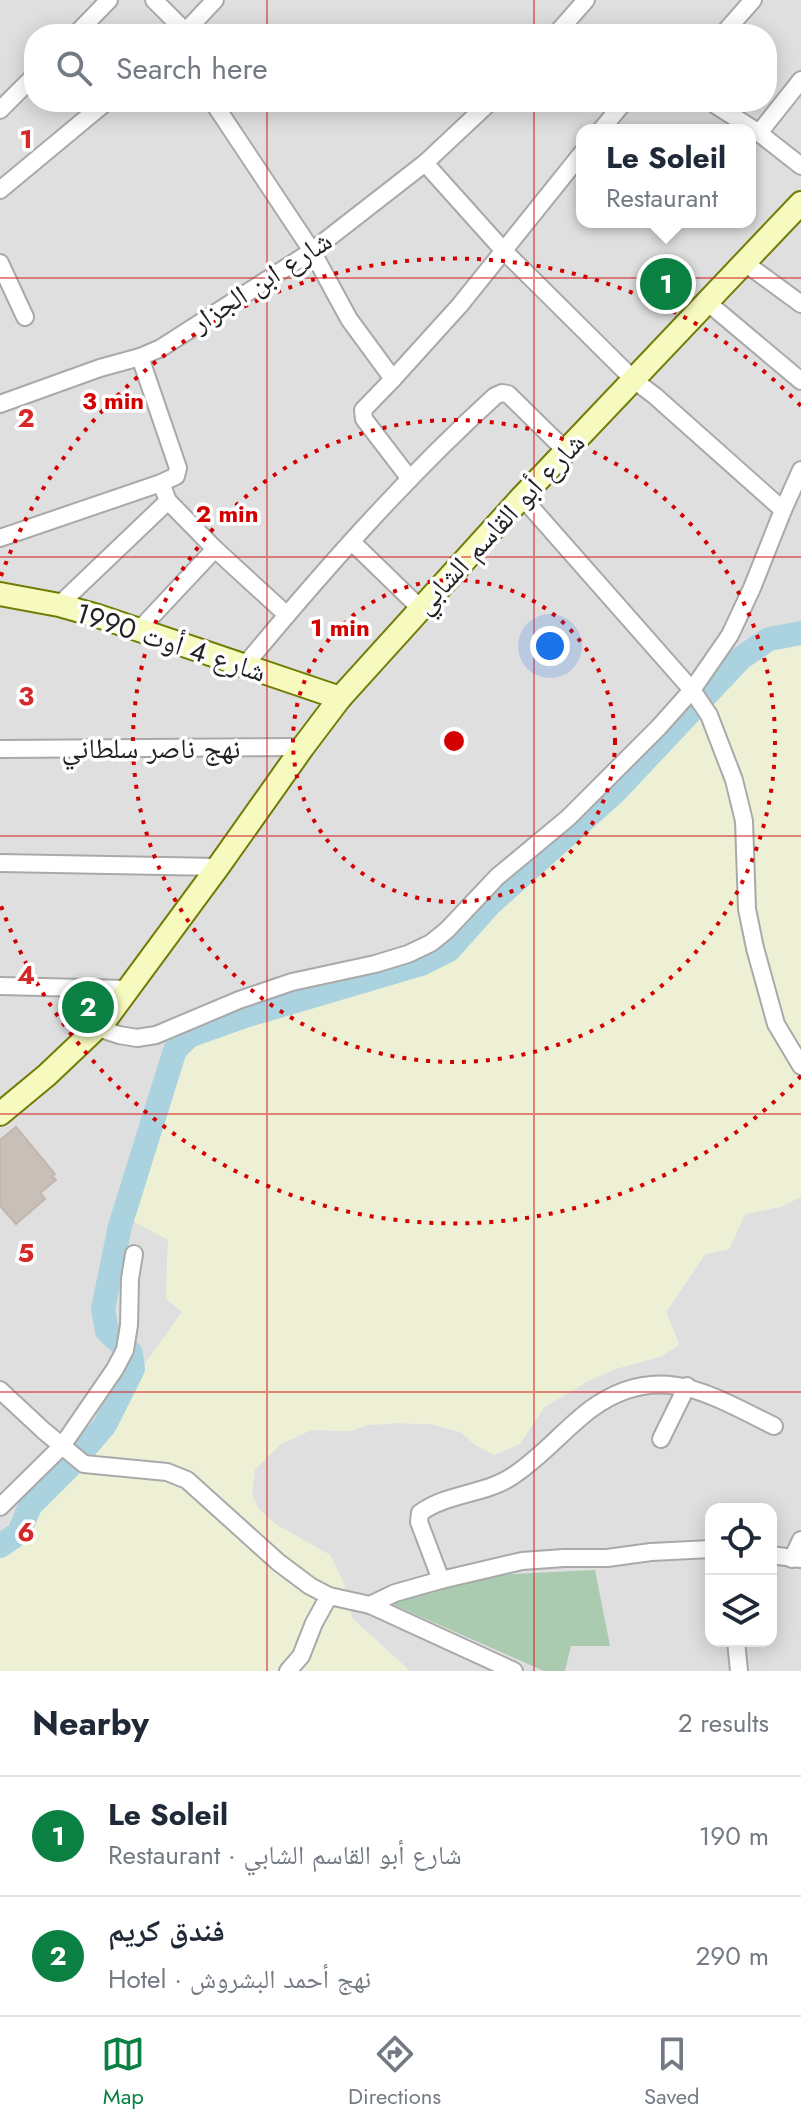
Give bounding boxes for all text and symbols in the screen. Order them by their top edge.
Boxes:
search box [24,24,777,112]
icon: search [52,46,96,90]
text: Search here [116,47,268,90]
text: 1 [19,120,33,158]
popup [576,124,756,228]
text: Le Soleil [606,136,726,179]
text: Restaurant [606,179,718,217]
street label: شارع ابن الجزار [182,220,340,343]
pin: 1 [640,254,692,314]
text: 3 min [82,383,144,418]
text: 2 [17,399,35,437]
street label: شارع أبو القاسم الشابي [404,423,596,625]
text: 2 min [195,496,259,531]
street label: شارع 4 أوت 1990 [70,592,271,693]
text: 1 min [310,610,370,645]
your location [530,626,570,666]
text: 3 [18,677,34,715]
centre of rings [440,727,468,755]
street label: نهج ناصر سلطاني [62,728,240,771]
text: 4 [17,956,35,994]
pin: 2 [62,977,114,1037]
text: 5 [18,1234,34,1272]
map controls [705,1503,777,1647]
button: locate [705,1503,777,1575]
text: 6 [17,1513,35,1551]
button: layers [705,1575,777,1647]
text: Nearby [32,1699,149,1748]
text: 2 results [678,1704,769,1742]
text: Le Soleil [108,1793,228,1836]
text: 1 [51,1817,65,1855]
text: 190 m [699,1817,769,1855]
text: Restaurant · شارع أبو القاسم الشابي [108,1836,462,1874]
text: فندق كريم [108,1909,225,1952]
text: 2 [49,1937,67,1975]
text: 290 m [696,1937,769,1975]
text: Hotel · نهج أحمد البشروش [108,1960,371,1998]
tab: Map [101,2032,145,2112]
tab: Directions [348,2032,441,2112]
tab: Saved [644,2032,700,2112]

